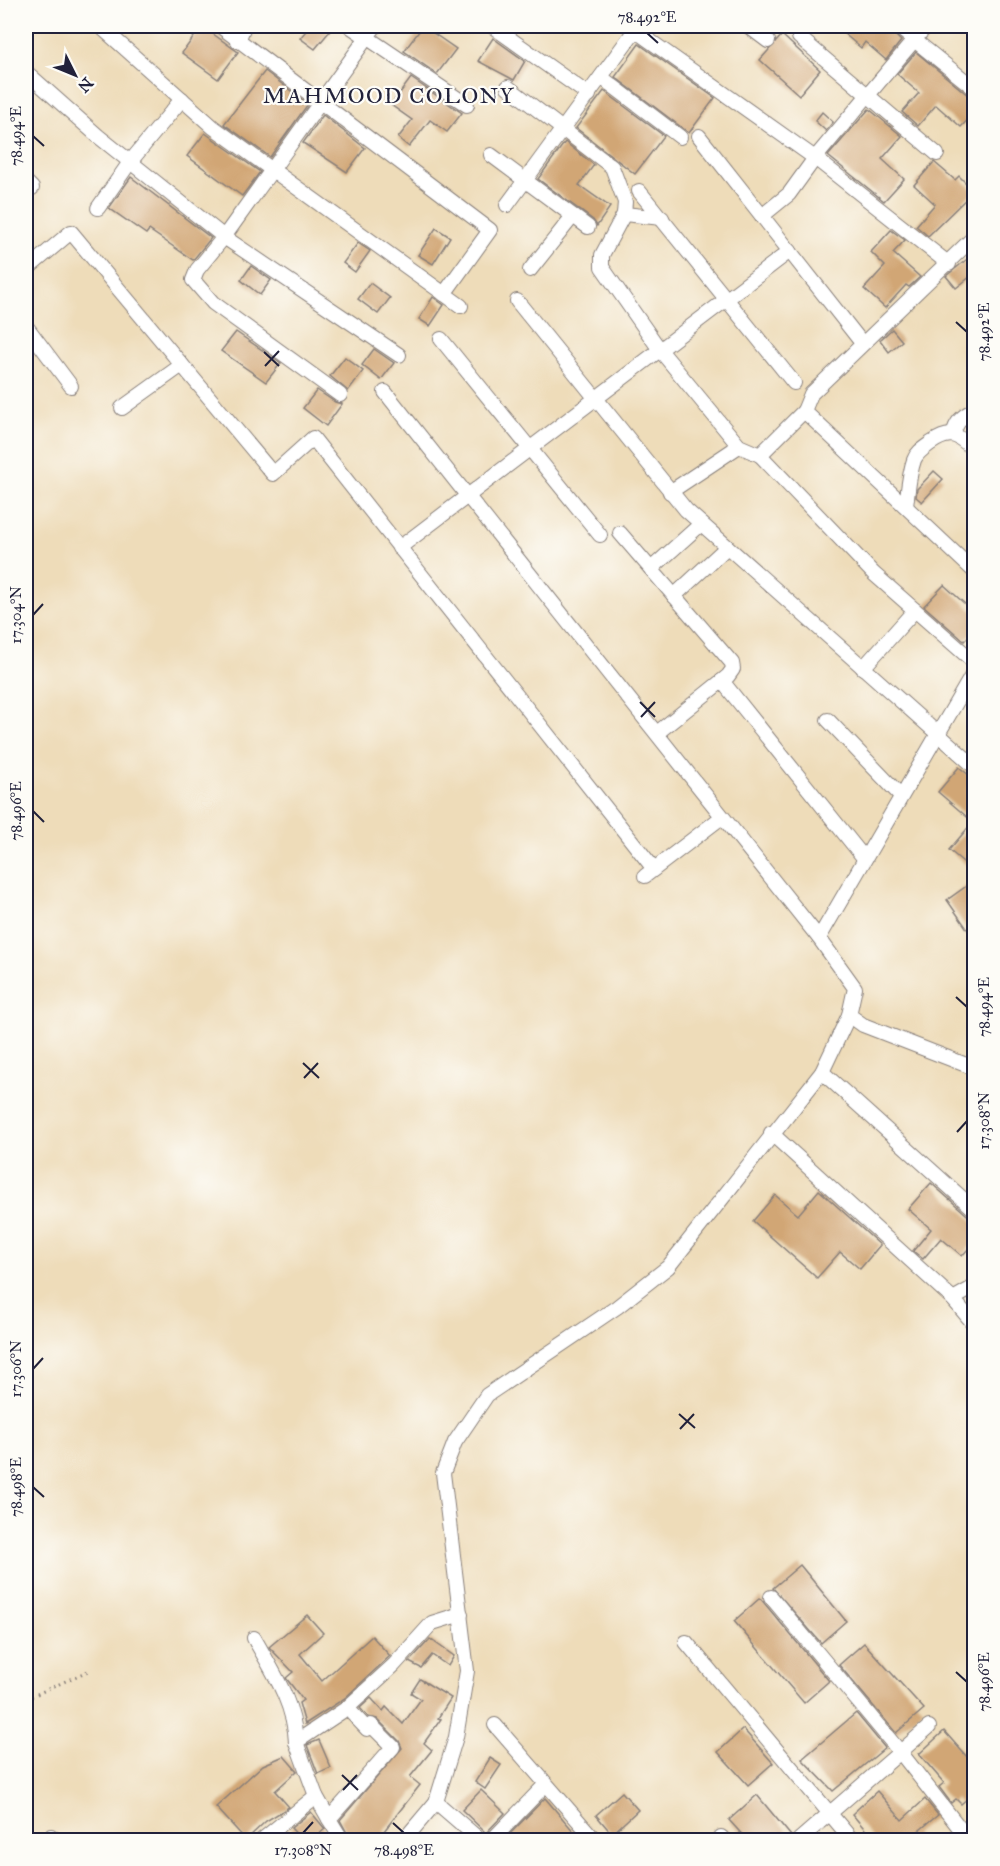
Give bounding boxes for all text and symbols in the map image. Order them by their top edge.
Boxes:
text: 78.492°E [617,8,677,26]
north arrow [45,45,105,105]
text: N [74,73,97,97]
district label: MAHMOOD COLONY [263,82,515,109]
text: 78.494°E [7,106,25,166]
text: 78.492°E [975,302,993,362]
text: 17.304°N [7,586,25,644]
text: 78.496°E [7,781,25,841]
text: 78.494°E [975,977,993,1037]
text: 17.308°N [975,1092,993,1150]
text: 17.306°N [7,1340,25,1398]
text: 78.498°E [7,1457,25,1517]
text: 78.496°E [975,1652,993,1712]
text: 17.308°N [274,1841,332,1859]
text: 78.498°E [374,1841,434,1859]

